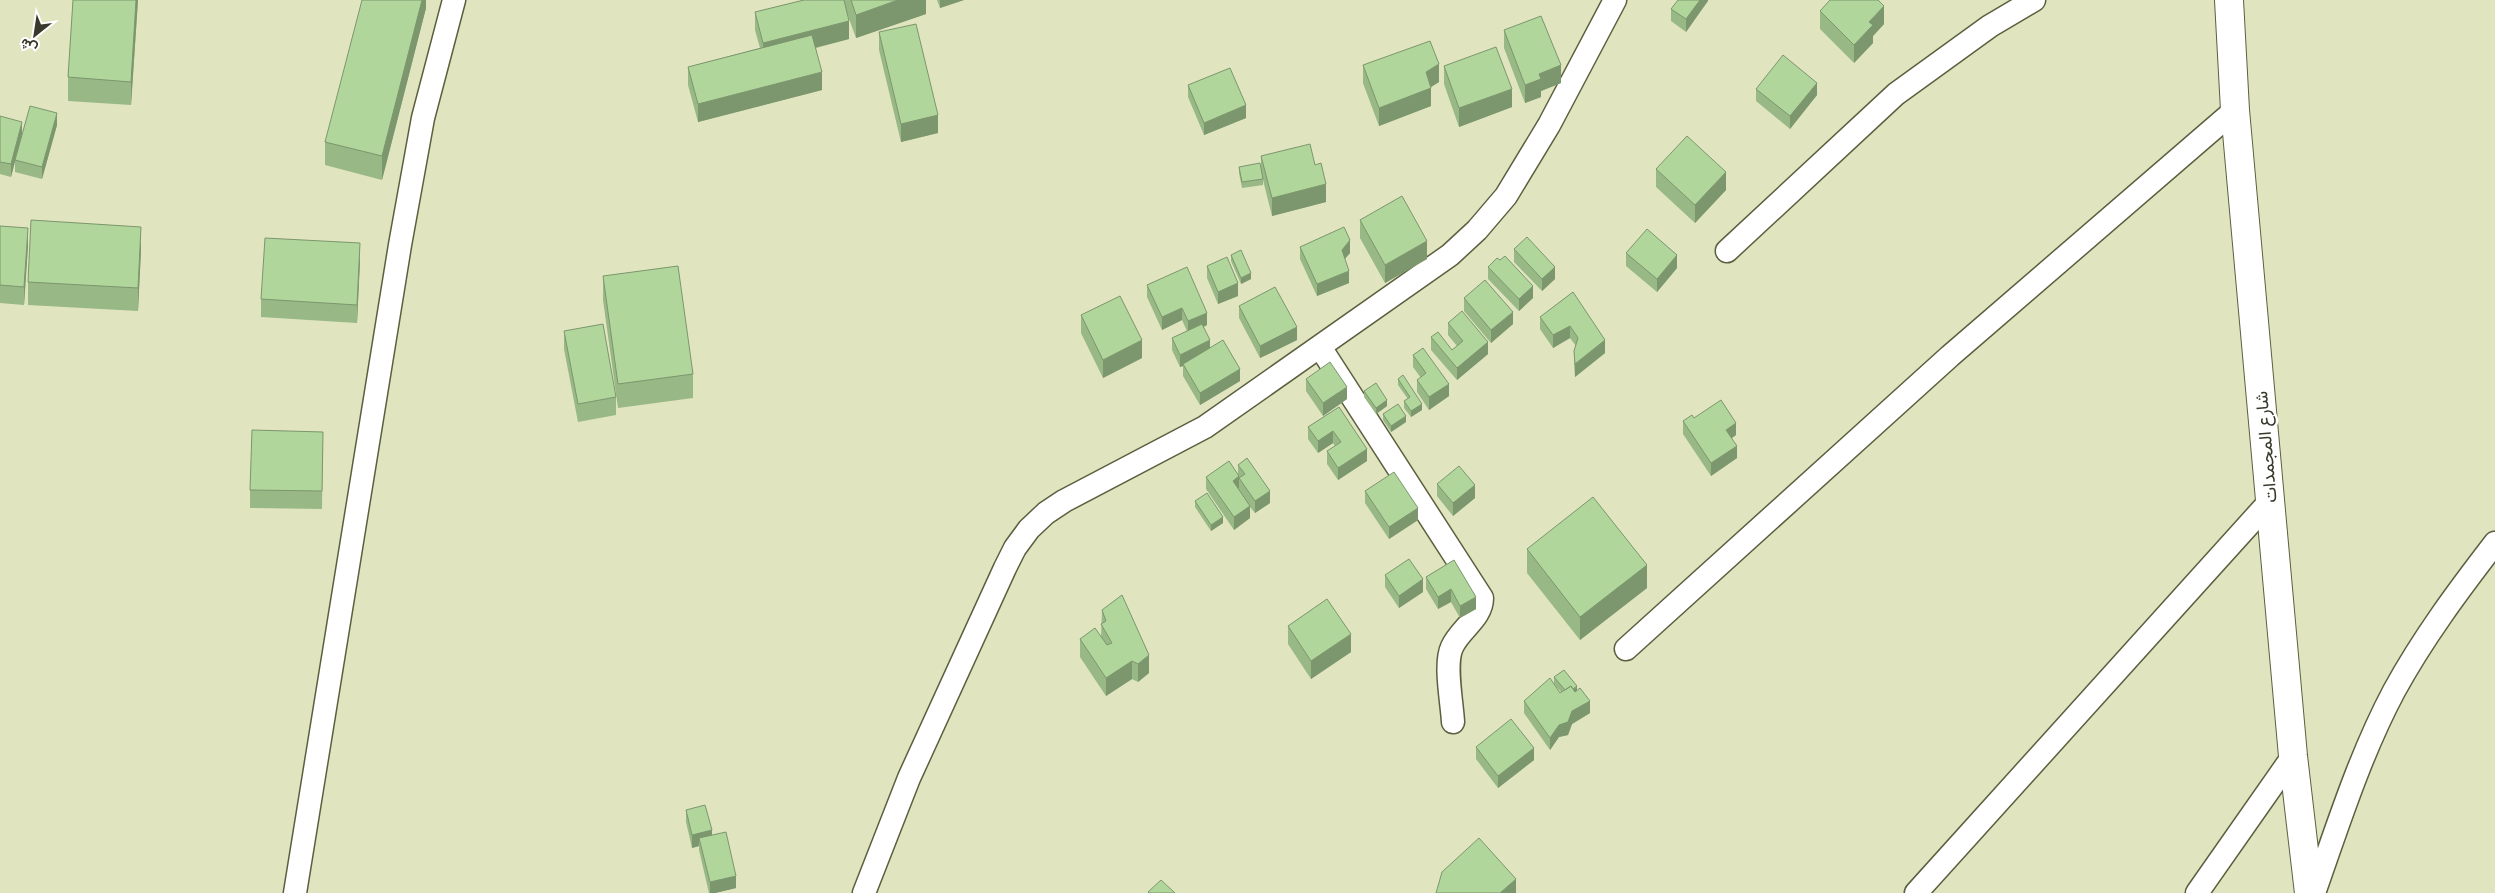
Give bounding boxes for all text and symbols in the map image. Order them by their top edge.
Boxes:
north arrow [10,10,60,60]
text: ش [17,34,40,57]
street label: شارع المجمدات [2250,390,2283,504]

